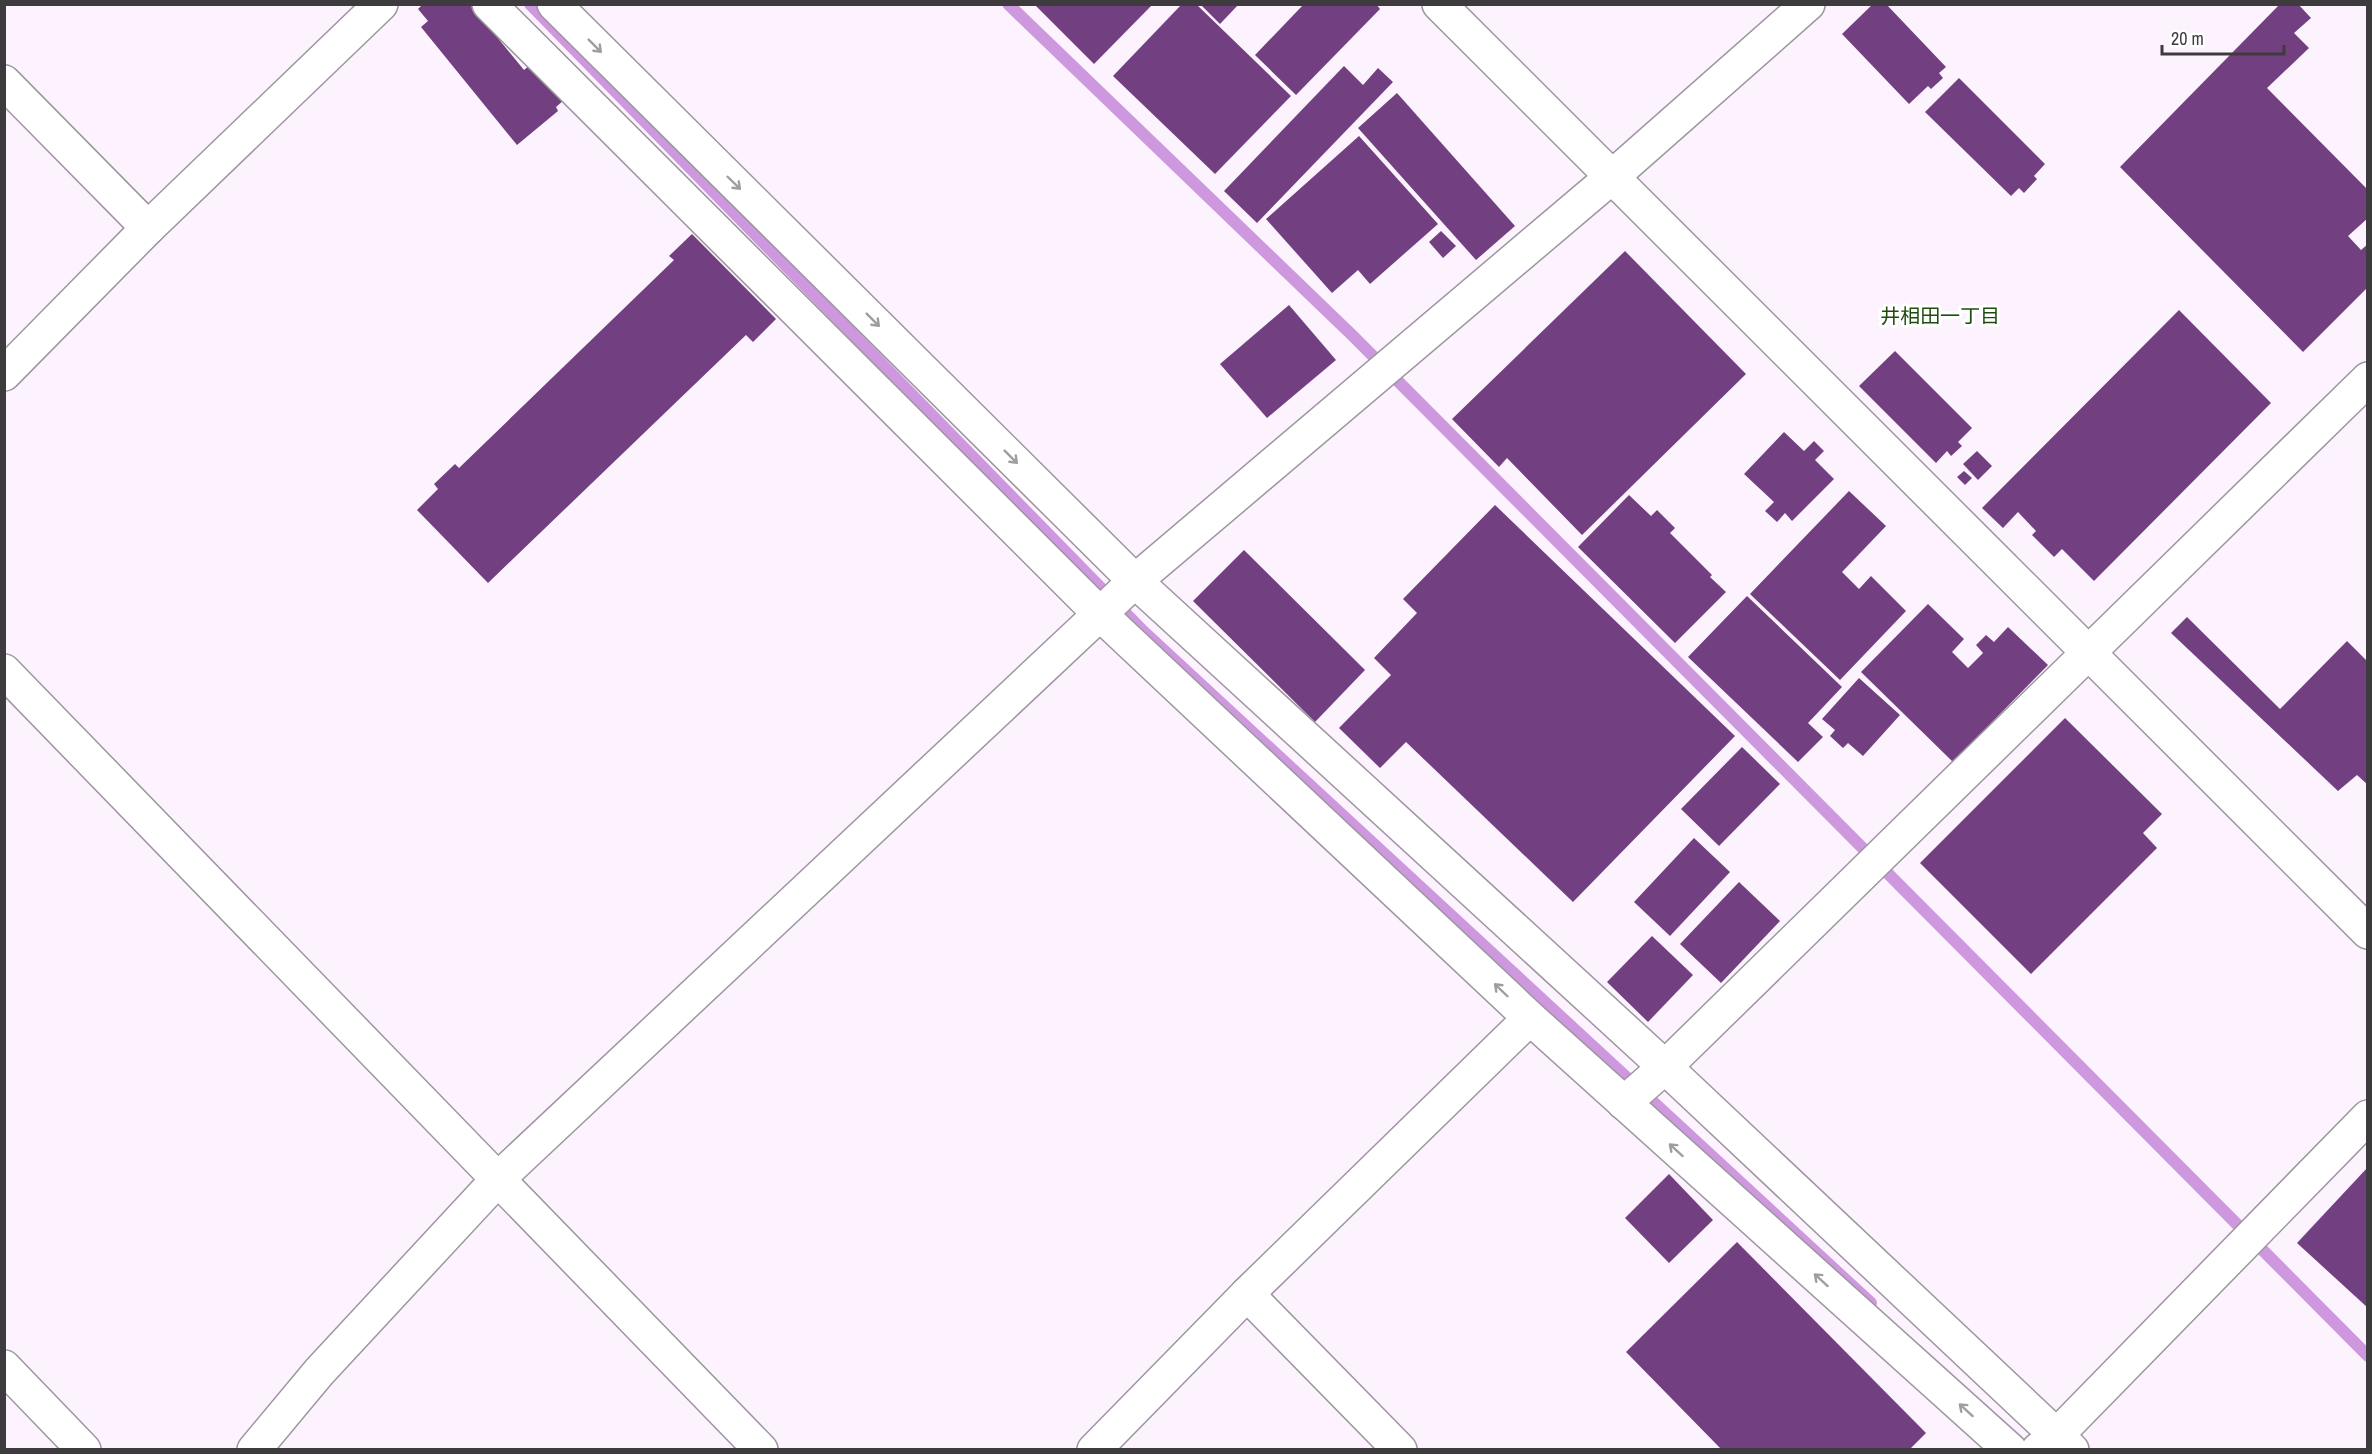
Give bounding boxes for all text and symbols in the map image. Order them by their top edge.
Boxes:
scale bar [2162,18,2284,56]
text: 20 m [2171,26,2204,51]
one-way arrow [588,38,603,53]
one-way arrow [726,176,741,190]
district label: 井相田一丁目 [1880,302,2000,329]
one-way arrow [865,312,880,327]
one-way arrow [1004,450,1019,464]
one-way arrow [1494,983,1509,997]
one-way arrow [1669,1143,1684,1157]
one-way arrow [1814,1273,1829,1287]
one-way arrow [1959,1403,1974,1417]

